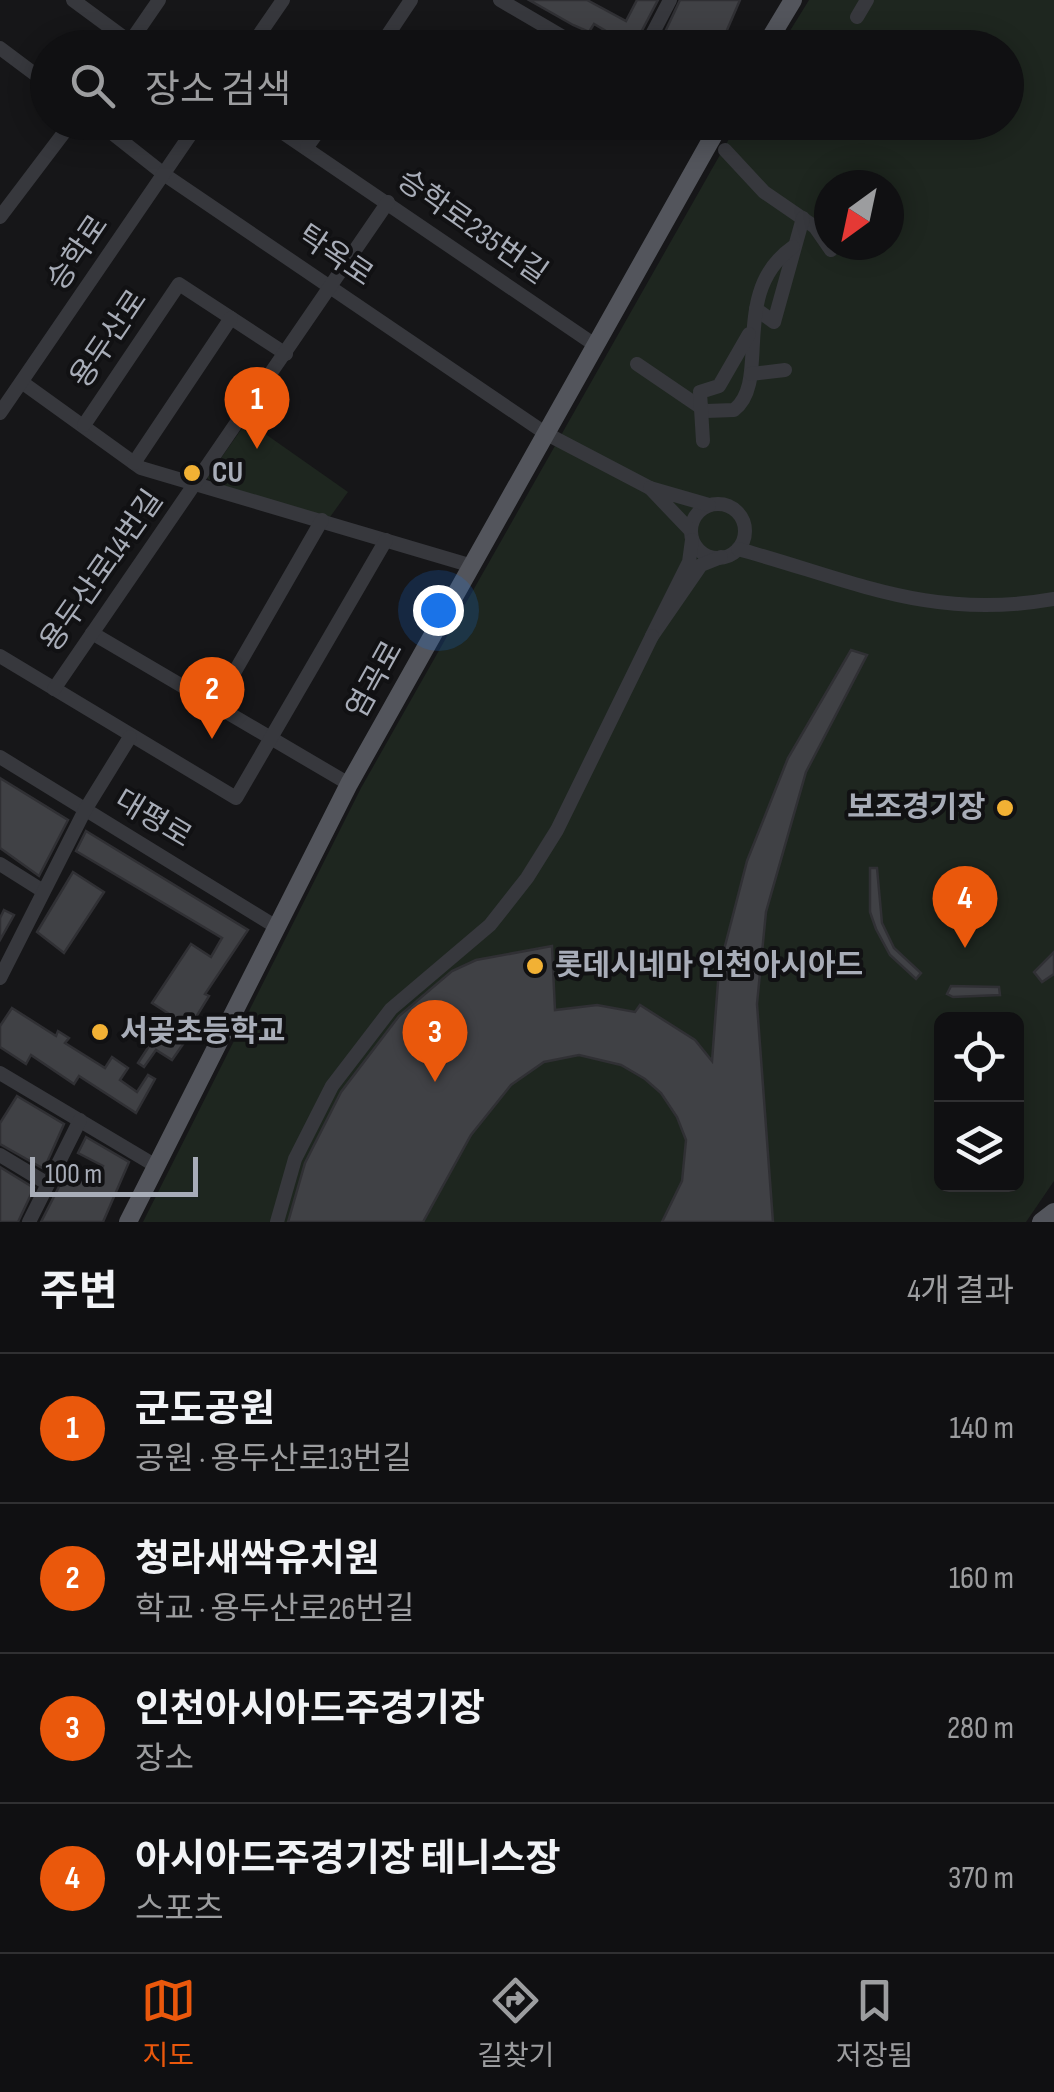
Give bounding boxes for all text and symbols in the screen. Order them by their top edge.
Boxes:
search box [30,30,1024,140]
icon: search [65,58,120,113]
text: 장소 검색 [145,68,291,113]
street label: 승학로235번길 [390,162,554,292]
north arrow [814,170,904,260]
street label: 승학로 [40,209,116,297]
street label: 탁옥로 [291,218,379,294]
street label: 용두산로 [63,283,155,395]
pin: 1 [224,366,290,449]
place label: CU [212,455,243,491]
marker: CU [181,462,203,484]
street label: 용두산로14번길 [33,483,171,659]
your location [413,585,464,636]
street label: 염곡로 [339,635,411,725]
pin: 2 [180,656,244,739]
street label: 대평로 [108,782,198,856]
place label: 보조경기장 [847,790,985,826]
marker: 보조경기장 [994,797,1016,819]
pin: 4 [932,866,998,948]
place label: 롯데시네마 인천아시아드 [555,948,863,984]
marker: 롯데시네마 인천아시아드 [524,955,546,977]
pin: 3 [402,1000,468,1082]
map controls [934,1012,1024,1192]
button: locate [934,1012,1024,1102]
place label: 서곶초등학교 [120,1014,286,1050]
marker: 서곶초등학교 [89,1021,111,1043]
button: layers [934,1102,1024,1192]
scale bar [30,1152,198,1196]
text: 100 m [45,1158,102,1191]
text: 주변 [40,1267,117,1318]
text: 4개 결과 [907,1272,1014,1311]
text: 군도공원 [135,1387,275,1432]
text: 1 [66,1409,79,1448]
text: 140 m [950,1409,1014,1448]
text: 공원 · 용두산로13번길 [135,1440,412,1479]
text: 청라새싹유치원 [135,1537,380,1582]
text: 2 [65,1559,80,1598]
text: 160 m [949,1559,1014,1598]
text: 학교 · 용두산로26번길 [135,1590,414,1629]
text: 인천아시아드주경기장 [135,1687,485,1732]
text: 3 [65,1709,80,1748]
text: 280 m [947,1709,1014,1748]
text: 장소 [135,1740,194,1779]
text: 아시아드주경기장 테니스장 [135,1837,560,1882]
text: 4 [65,1859,80,1898]
text: 370 m [948,1859,1014,1898]
text: 스포츠 [135,1890,223,1929]
tab: 지도 [141,1973,196,2073]
tab: 길찾기 [477,1973,554,2073]
tab: 저장됨 [836,1973,913,2073]

